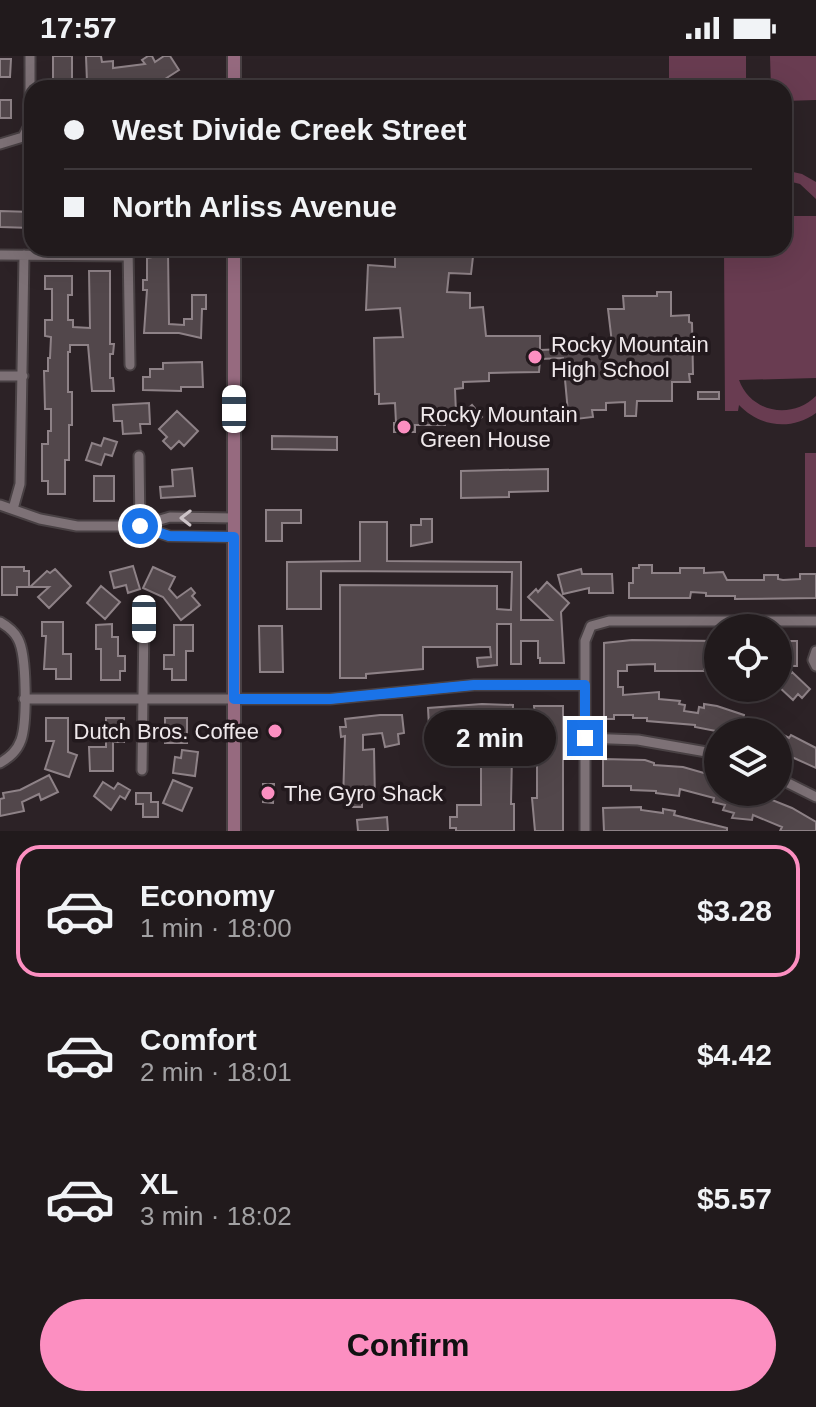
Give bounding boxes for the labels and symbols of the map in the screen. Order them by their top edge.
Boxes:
place label: Rocky Mountain High School [551,332,709,382]
marker: Rocky Mountain High School [526,348,544,366]
car [222,385,246,433]
place label: Rocky Mountain Green House [420,402,578,452]
marker: Rocky Mountain Green House [395,418,413,436]
route start [122,508,158,544]
one-way arrow [179,509,192,526]
car [132,595,156,643]
callout: 2 min [425,710,557,766]
place label: Dutch Bros. Coffee [74,719,259,744]
route end [567,720,603,756]
marker: Dutch Bros. Coffee [266,722,284,740]
place label: The Gyro Shack [284,781,444,806]
marker: The Gyro Shack [259,784,277,802]

